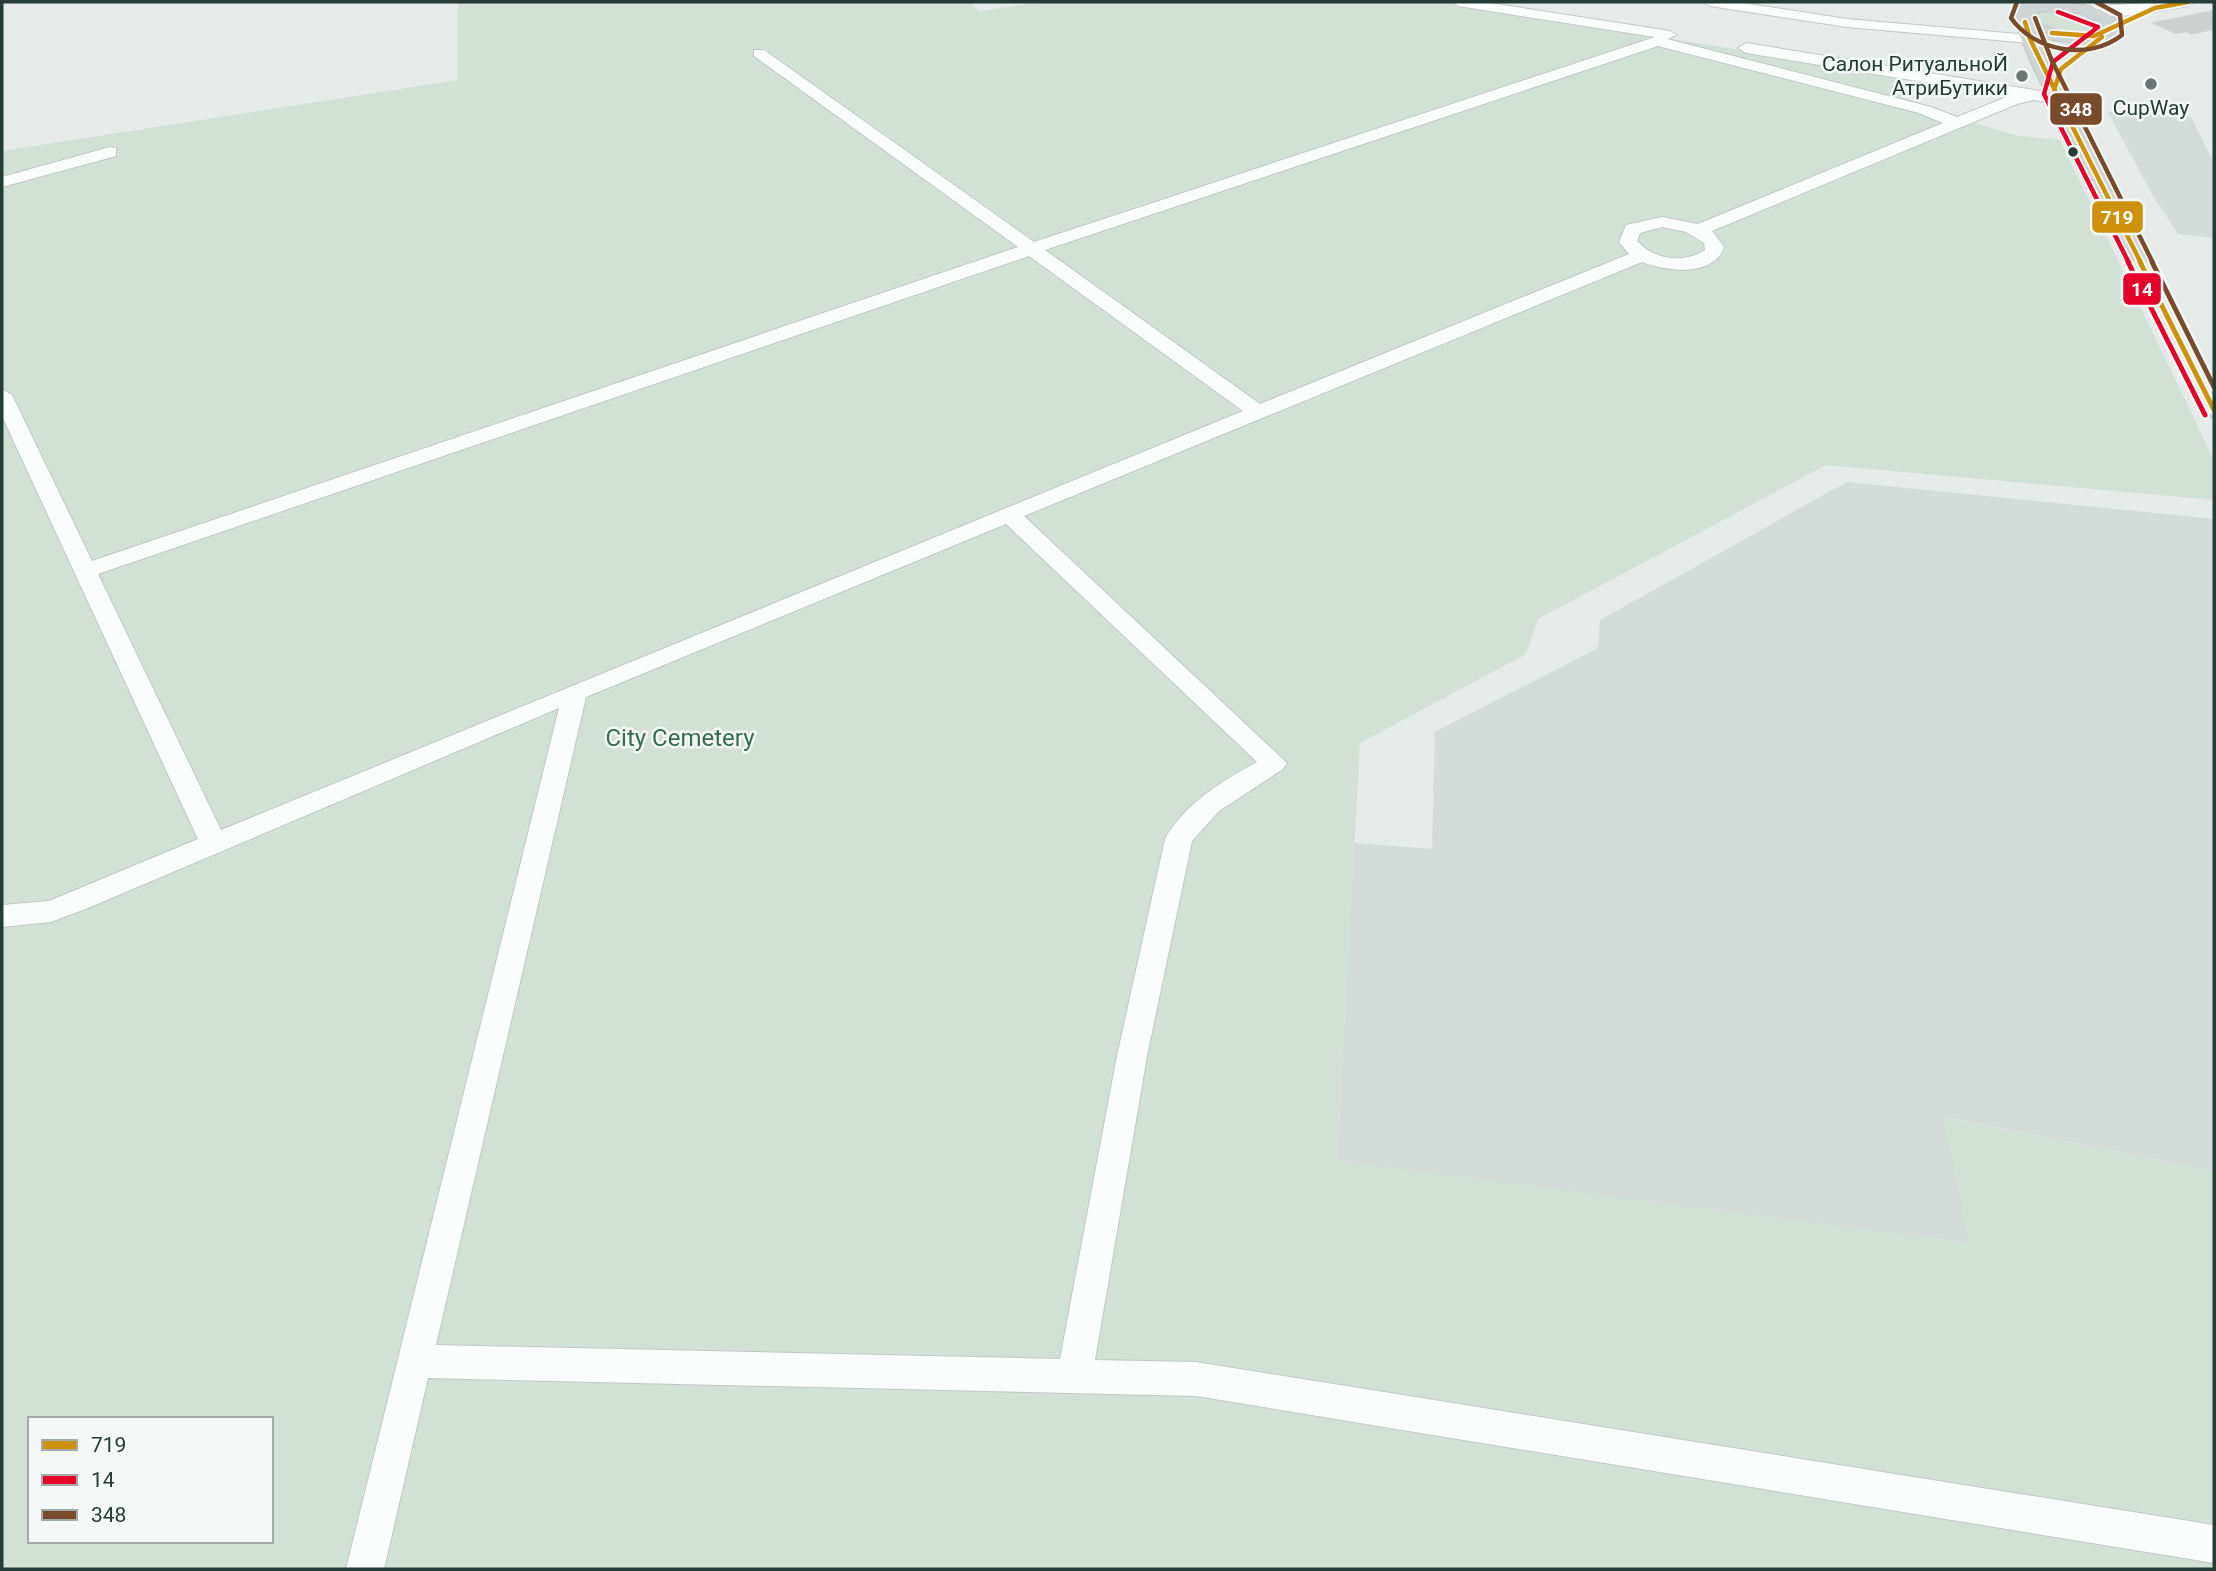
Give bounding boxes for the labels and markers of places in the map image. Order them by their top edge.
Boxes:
place label: Салон РитуальноЙ АтриБутики [1822,52,2008,100]
marker: Салон РитуальноЙ АтриБутики [2014,68,2030,84]
marker: CupWay [2143,76,2159,92]
place label: CupWay [2113,96,2189,120]
unlabelled marker [2066,145,2080,159]

